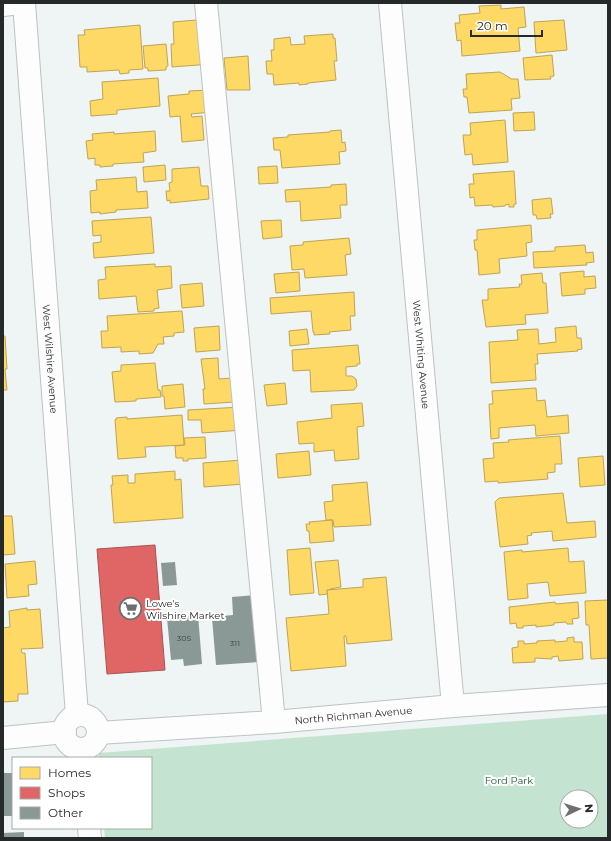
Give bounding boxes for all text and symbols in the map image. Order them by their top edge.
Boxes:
scale bar [471,12,542,38]
text: 20 m [477,18,508,33]
street label: West Whiting Avenue [410,300,433,410]
street label: West Wilshire Avenue [40,304,61,414]
supermarket icon: Lowe's Wilshire Market [118,596,144,622]
place label: Lowe's Wilshire Market [146,597,224,622]
house number: 305 [177,633,192,643]
house number: 311 [230,638,240,648]
street label: North Richman Avenue [294,703,413,727]
legend [12,757,152,829]
text: Homes [48,765,91,780]
park label: Ford Park [485,774,533,787]
text: Shops [48,785,85,800]
north arrow [559,789,599,829]
text: N [582,803,596,813]
text: Other [48,805,83,820]

